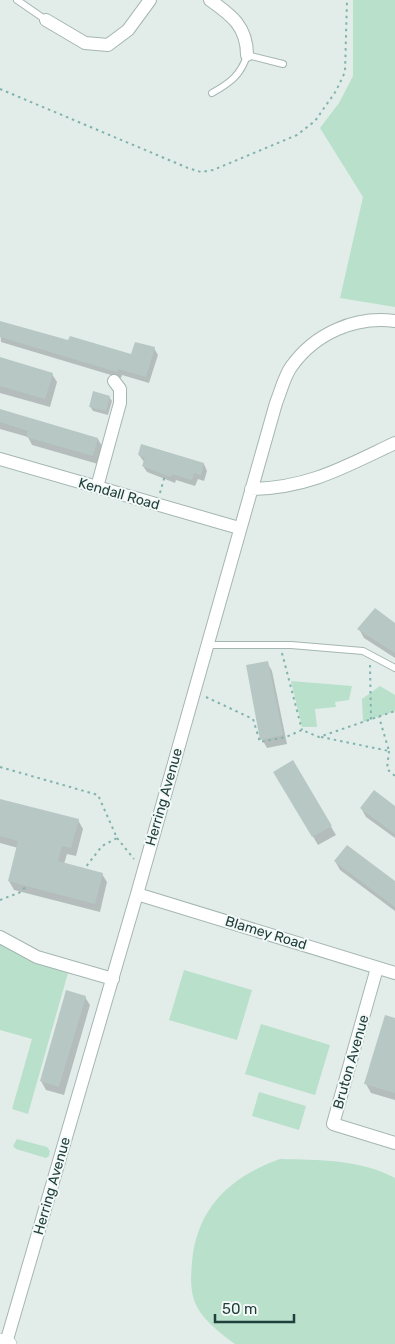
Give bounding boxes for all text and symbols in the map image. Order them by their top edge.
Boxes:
street label: Kendall Road [76,474,162,514]
street label: Herring Avenue [142,746,186,848]
street label: Blamey Road [223,913,309,953]
street label: Bruton Avenue [329,1013,373,1111]
street label: Herring Avenue [30,1135,74,1237]
scale bar [215,1292,294,1324]
text: 50 m [222,1300,257,1318]

